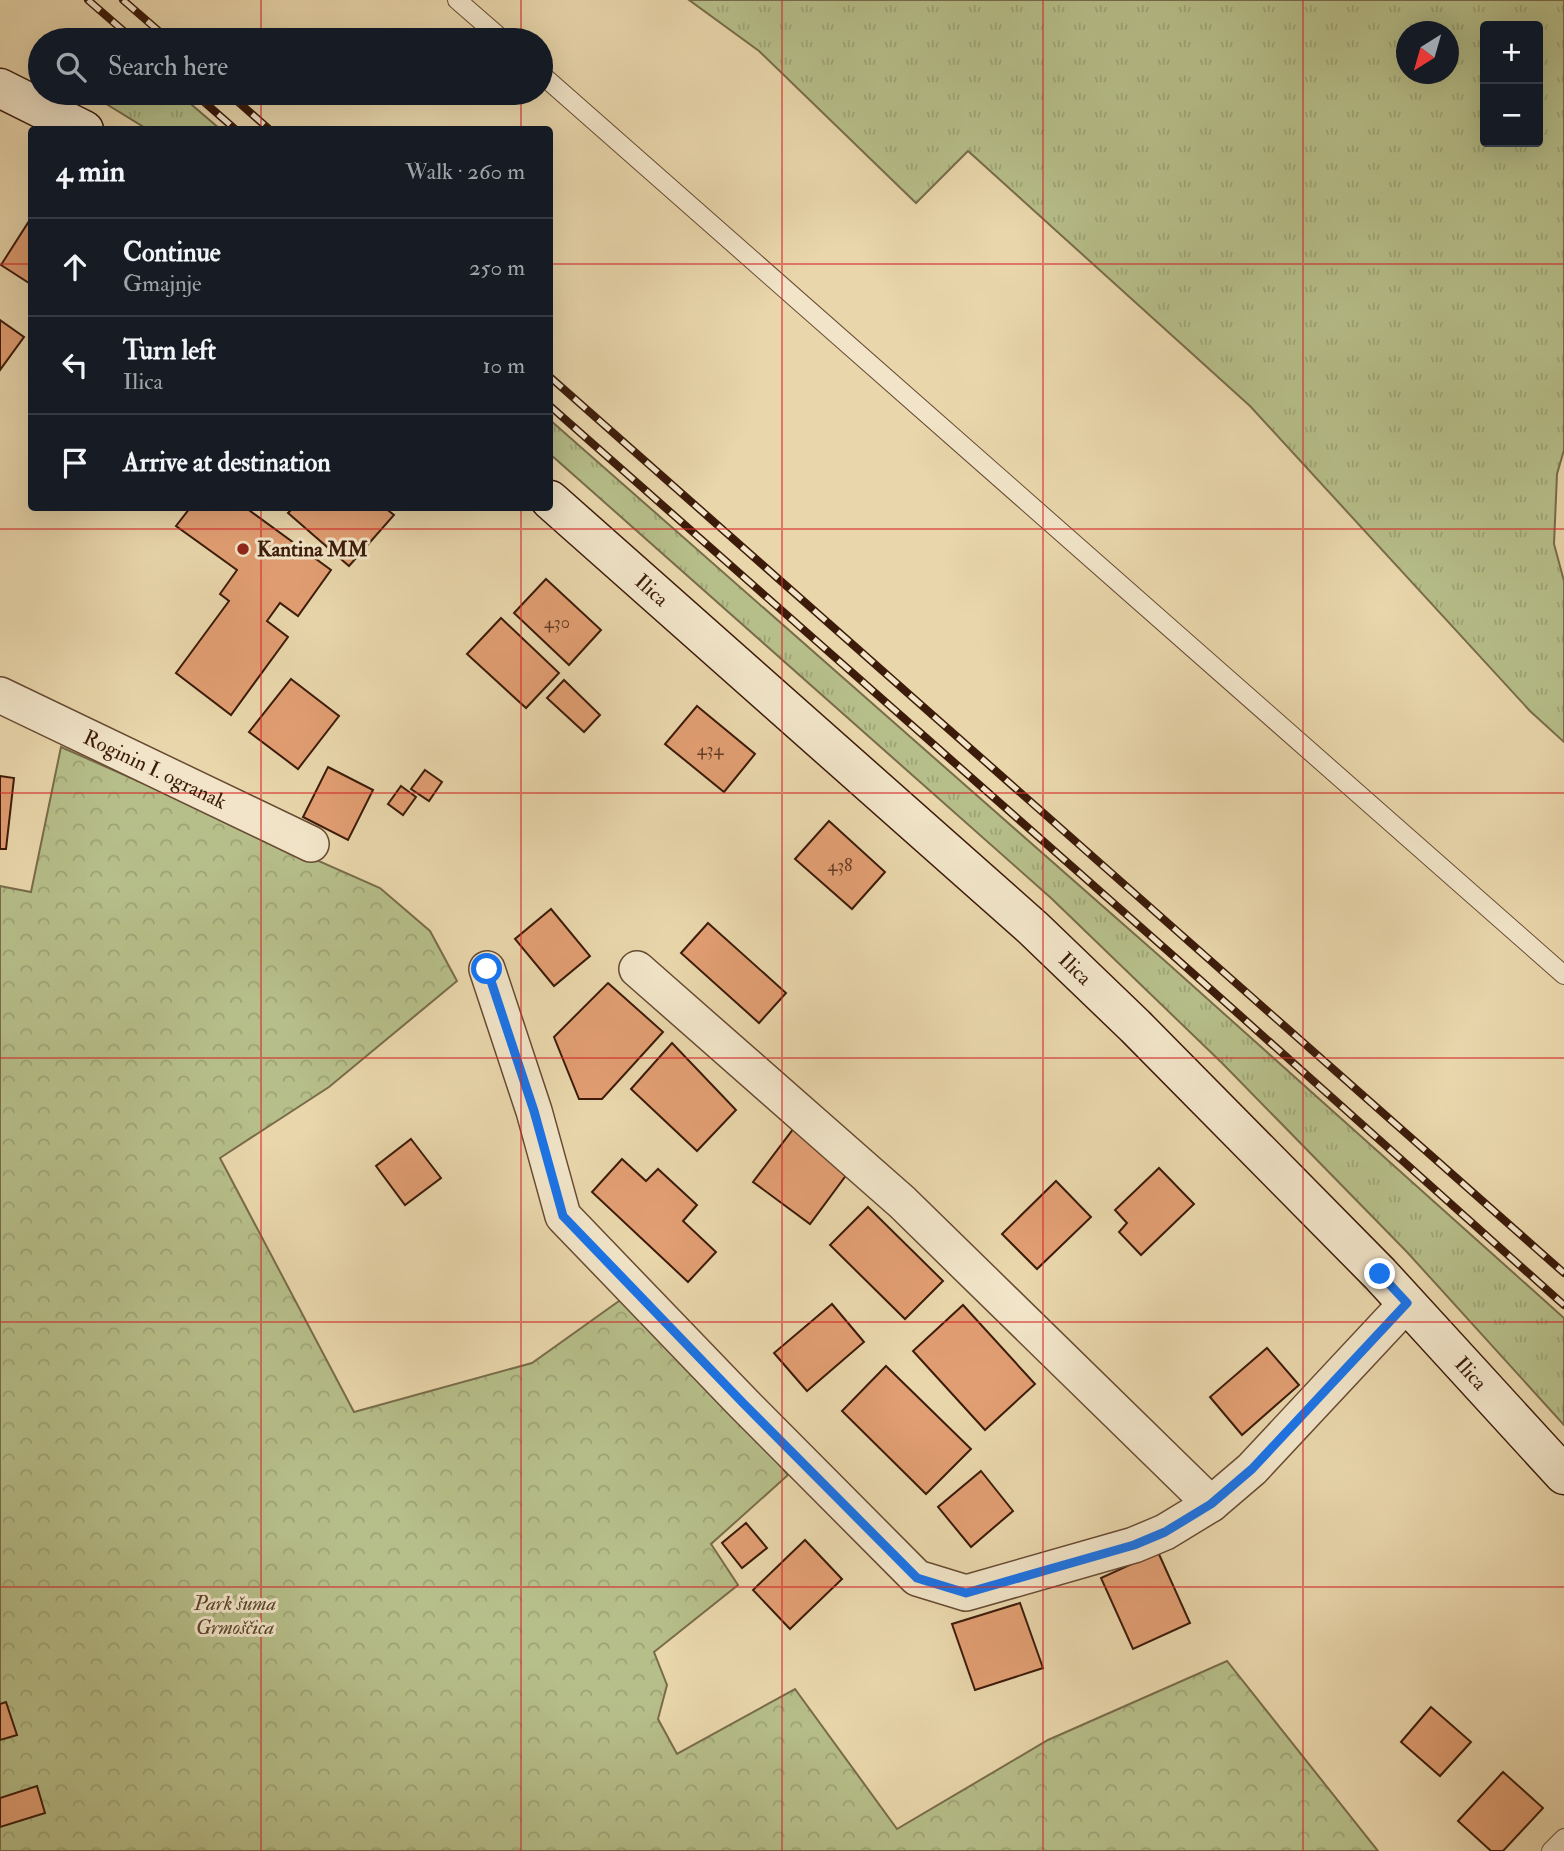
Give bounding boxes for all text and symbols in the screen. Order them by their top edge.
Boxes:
north arrow [1396,21,1459,84]
map controls [1480,21,1543,147]
button: + [1480,21,1543,84]
search box [28,28,553,105]
icon: search [52,48,90,86]
text: Search here [108,51,228,83]
button: − [1480,84,1543,147]
text: 4 min [56,153,125,190]
text: Walk · 260 m [405,157,525,186]
text: Continue [123,237,221,269]
icon: ahead [56,248,94,286]
text: 250 m [469,253,525,282]
text: Gmajnje [123,269,202,298]
text: Turn left [123,335,216,367]
icon: left [56,346,94,384]
text: 10 m [482,351,525,380]
text: Ilica [123,367,163,396]
icon: arrive [56,444,94,482]
text: Arrive at destination [123,447,331,479]
place label: Kantina MM [257,536,368,563]
marker: Kantina MM [235,541,251,557]
street label: Ilica [629,568,674,613]
house number: 430 [544,611,570,634]
street label: Roginin I. ogranak [79,724,231,816]
house number: 434 [697,738,724,761]
house number: 438 [827,854,853,877]
street label: Ilica [1052,947,1098,992]
route start [471,953,502,984]
route end [1364,1258,1395,1289]
street label: Ilica [1448,1351,1493,1396]
park label: Park šuma Grmoščica [193,1590,277,1641]

